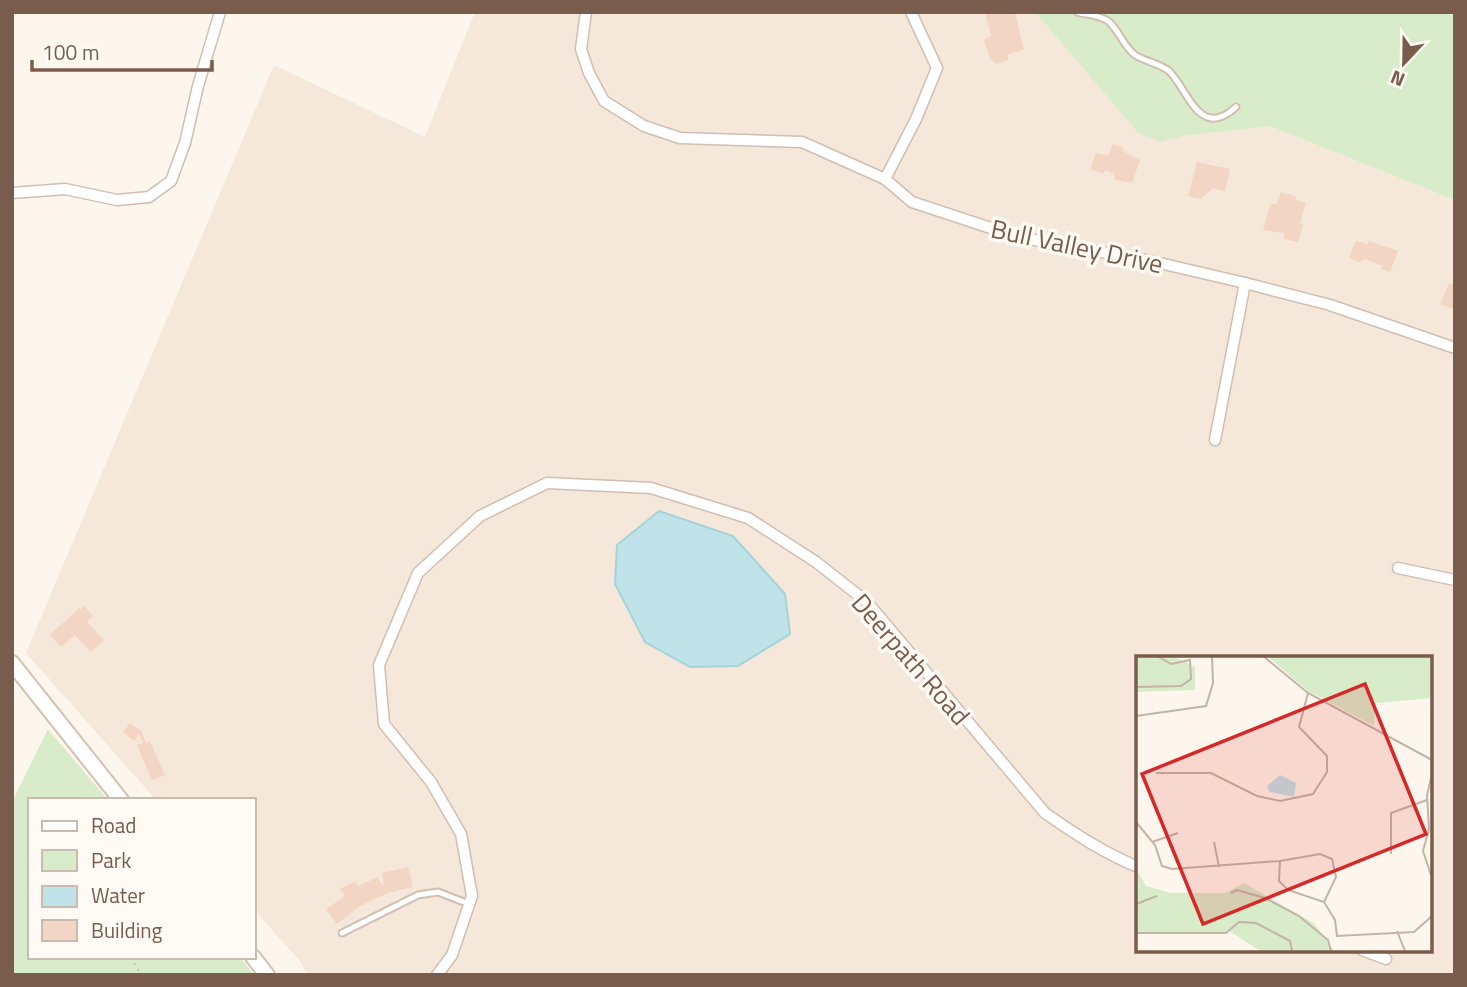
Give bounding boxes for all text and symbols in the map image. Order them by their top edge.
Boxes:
scale bar [32,28,212,72]
north arrow [1369,28,1439,98]
text: 100 m [42,36,99,68]
text: N [1386,63,1409,95]
street label: Bull Valley Drive [987,209,1167,283]
street label: Deerpath Road [843,584,979,734]
inset map [1136,656,1432,952]
legend [28,798,256,959]
text: Road [91,809,136,841]
text: Park [91,844,131,876]
text: Water [91,879,145,911]
text: Building [91,914,163,946]

